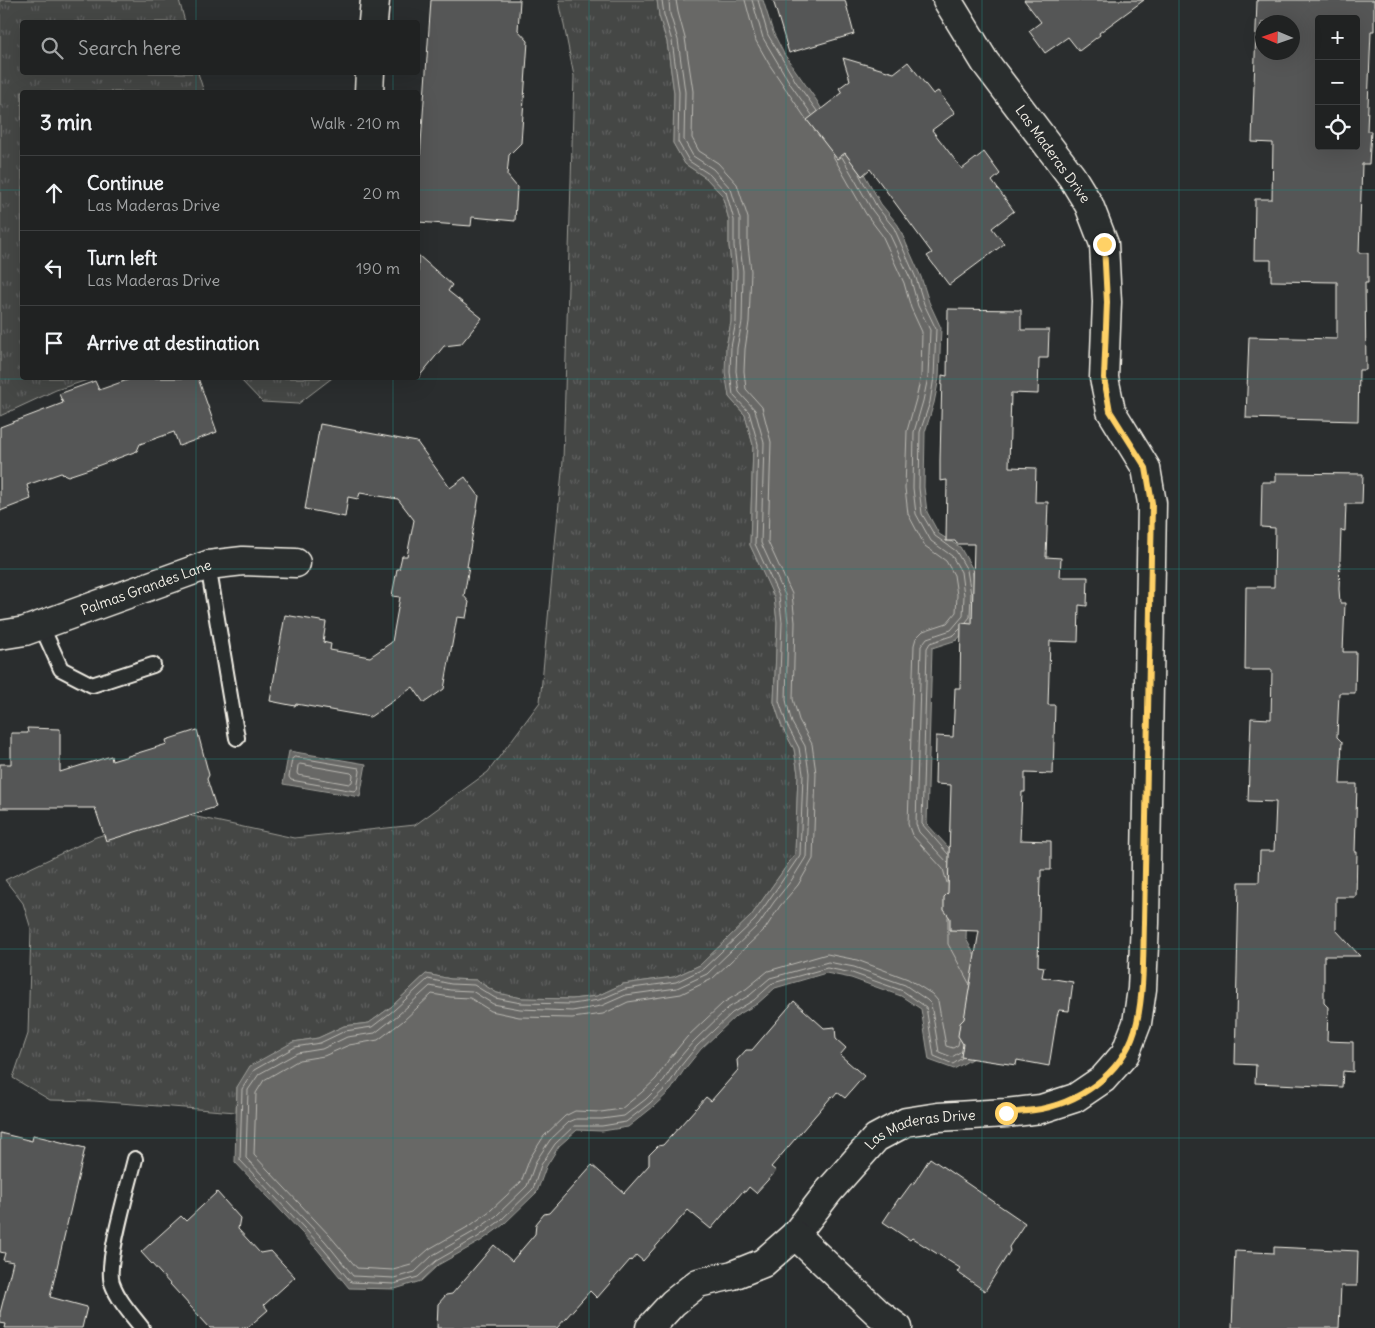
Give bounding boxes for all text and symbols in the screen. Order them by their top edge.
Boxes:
north arrow [1255,15,1300,60]
map controls [1315,15,1360,150]
button: + [1315,15,1360,60]
search box [20,20,420,75]
icon: search [38,34,66,62]
text: Search here [78,36,181,60]
button: − [1315,60,1360,105]
street label: Las Maderas Drive [1011,102,1095,206]
button: locate [1315,105,1360,150]
text: 3 min [40,109,92,136]
text: Walk · 210 m [310,113,400,133]
text: Continue [87,171,164,195]
icon: ahead [40,179,68,207]
text: 20 m [363,183,400,203]
text: Las Maderas Drive [87,195,220,215]
route end [1093,233,1116,256]
text: Turn left [87,246,157,270]
icon: left [40,254,68,282]
text: 190 m [356,258,400,278]
text: Las Maderas Drive [87,270,220,290]
icon: arrive [40,329,68,357]
text: Arrive at destination [87,331,260,355]
street label: Palmas Grandes Lane [78,556,214,619]
route start [995,1102,1018,1125]
street label: Las Maderas Drive [861,1106,976,1154]

